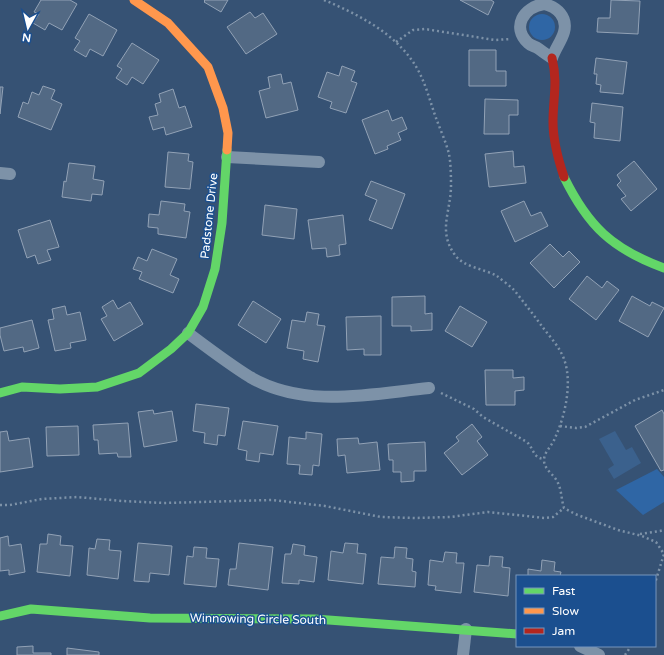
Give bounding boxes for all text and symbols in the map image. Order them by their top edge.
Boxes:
north arrow [8,8,48,48]
text: N [21,30,32,44]
street label: Padstone Drive [198,172,220,260]
legend [516,575,656,647]
text: Fast [552,584,576,598]
text: Slow [552,604,579,618]
street label: Winnowing Circle South [190,611,326,627]
text: Jam [552,624,575,638]

